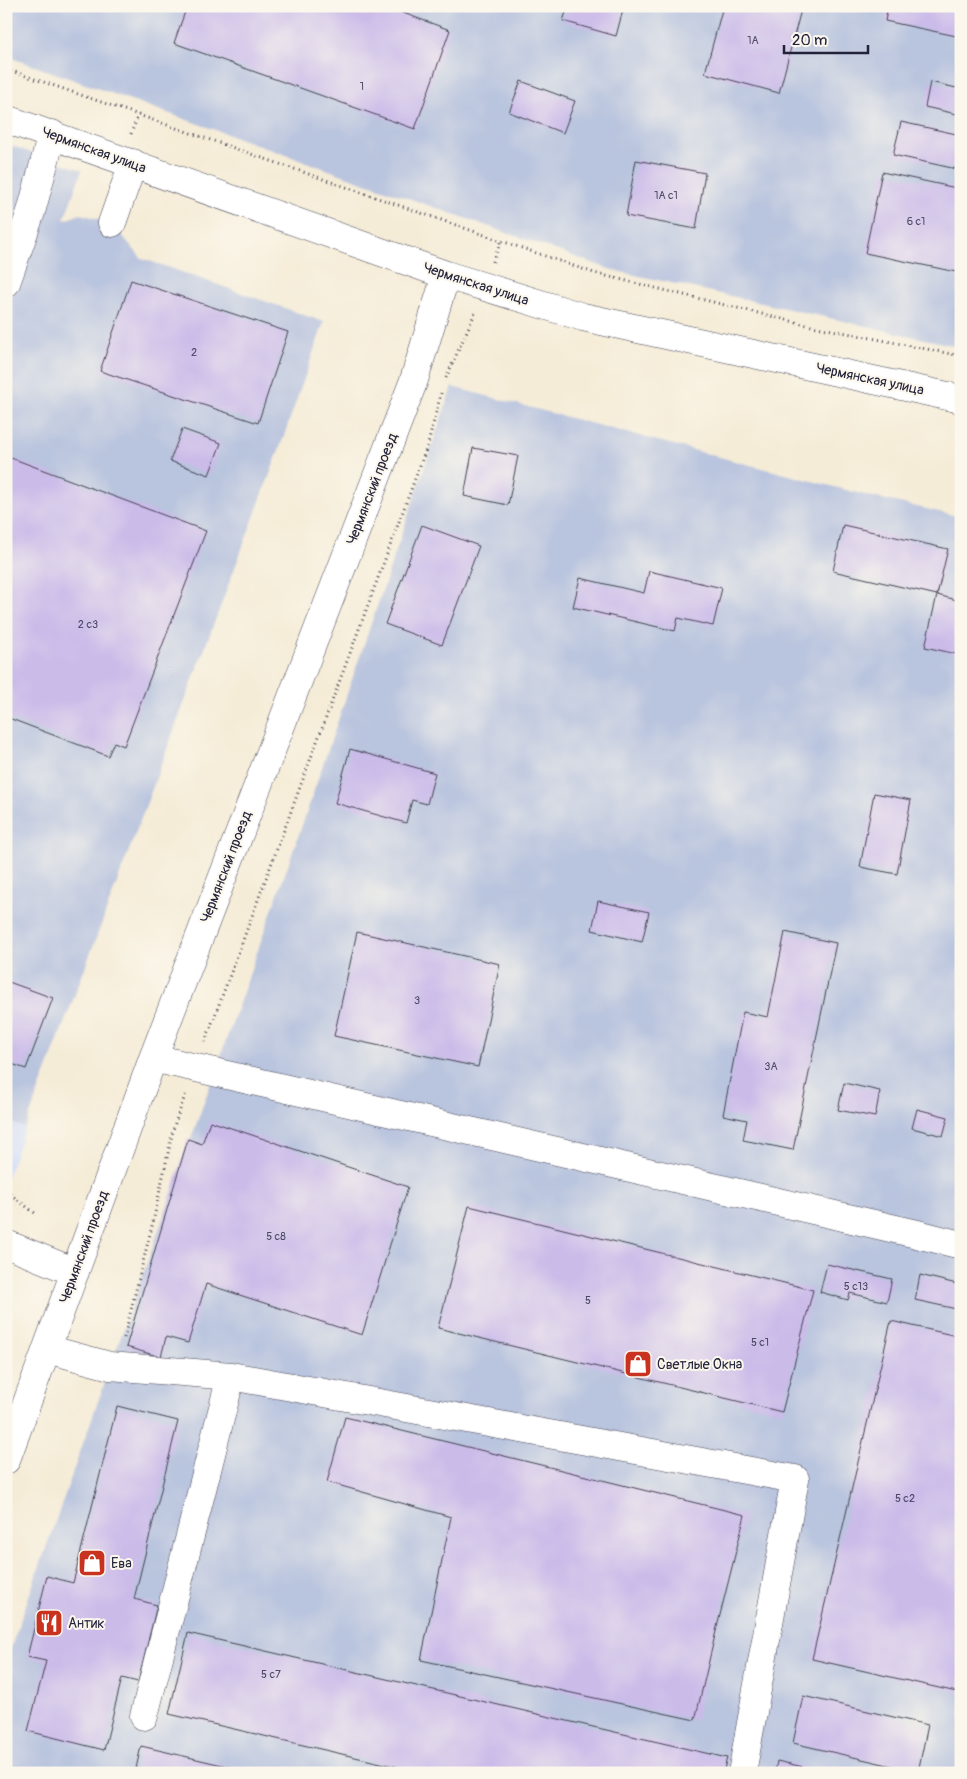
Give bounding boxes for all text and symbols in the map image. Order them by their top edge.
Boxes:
scale bar [784,22,868,54]
text: 20 m [792,31,827,50]
house number: 1А [747,34,759,47]
house number: 1 [360,80,364,93]
street label: Чермянская улица [39,123,149,177]
house number: 1А с1 [654,189,678,202]
house number: 6 с1 [907,215,925,228]
street label: Чермянская улица [421,259,531,309]
house number: 2 [191,346,197,359]
street label: Чермянская улица [814,359,926,399]
street label: Чермянский проезд [343,430,401,547]
house number: 2 с3 [78,618,98,631]
street label: Чермянский проезд [197,808,255,925]
house number: 3 [414,994,420,1007]
house number: 3А [764,1060,778,1073]
street label: Чермянский проезд [56,1188,112,1306]
house number: 5 с8 [266,1230,286,1243]
house number: 5 с13 [844,1280,868,1293]
house number: 5 [585,1294,591,1307]
house number: 5 с1 [751,1336,769,1349]
shop icon: Светлые Окна [623,1349,653,1379]
place label: Светлые Окна [657,1356,742,1373]
house number: 5 с2 [895,1492,915,1505]
shop icon: Ева [77,1548,107,1578]
place label: Ева [111,1555,132,1572]
restaurant icon: Антик [34,1608,64,1638]
place label: Антик [68,1615,105,1632]
house number: 5 с7 [261,1668,281,1681]

